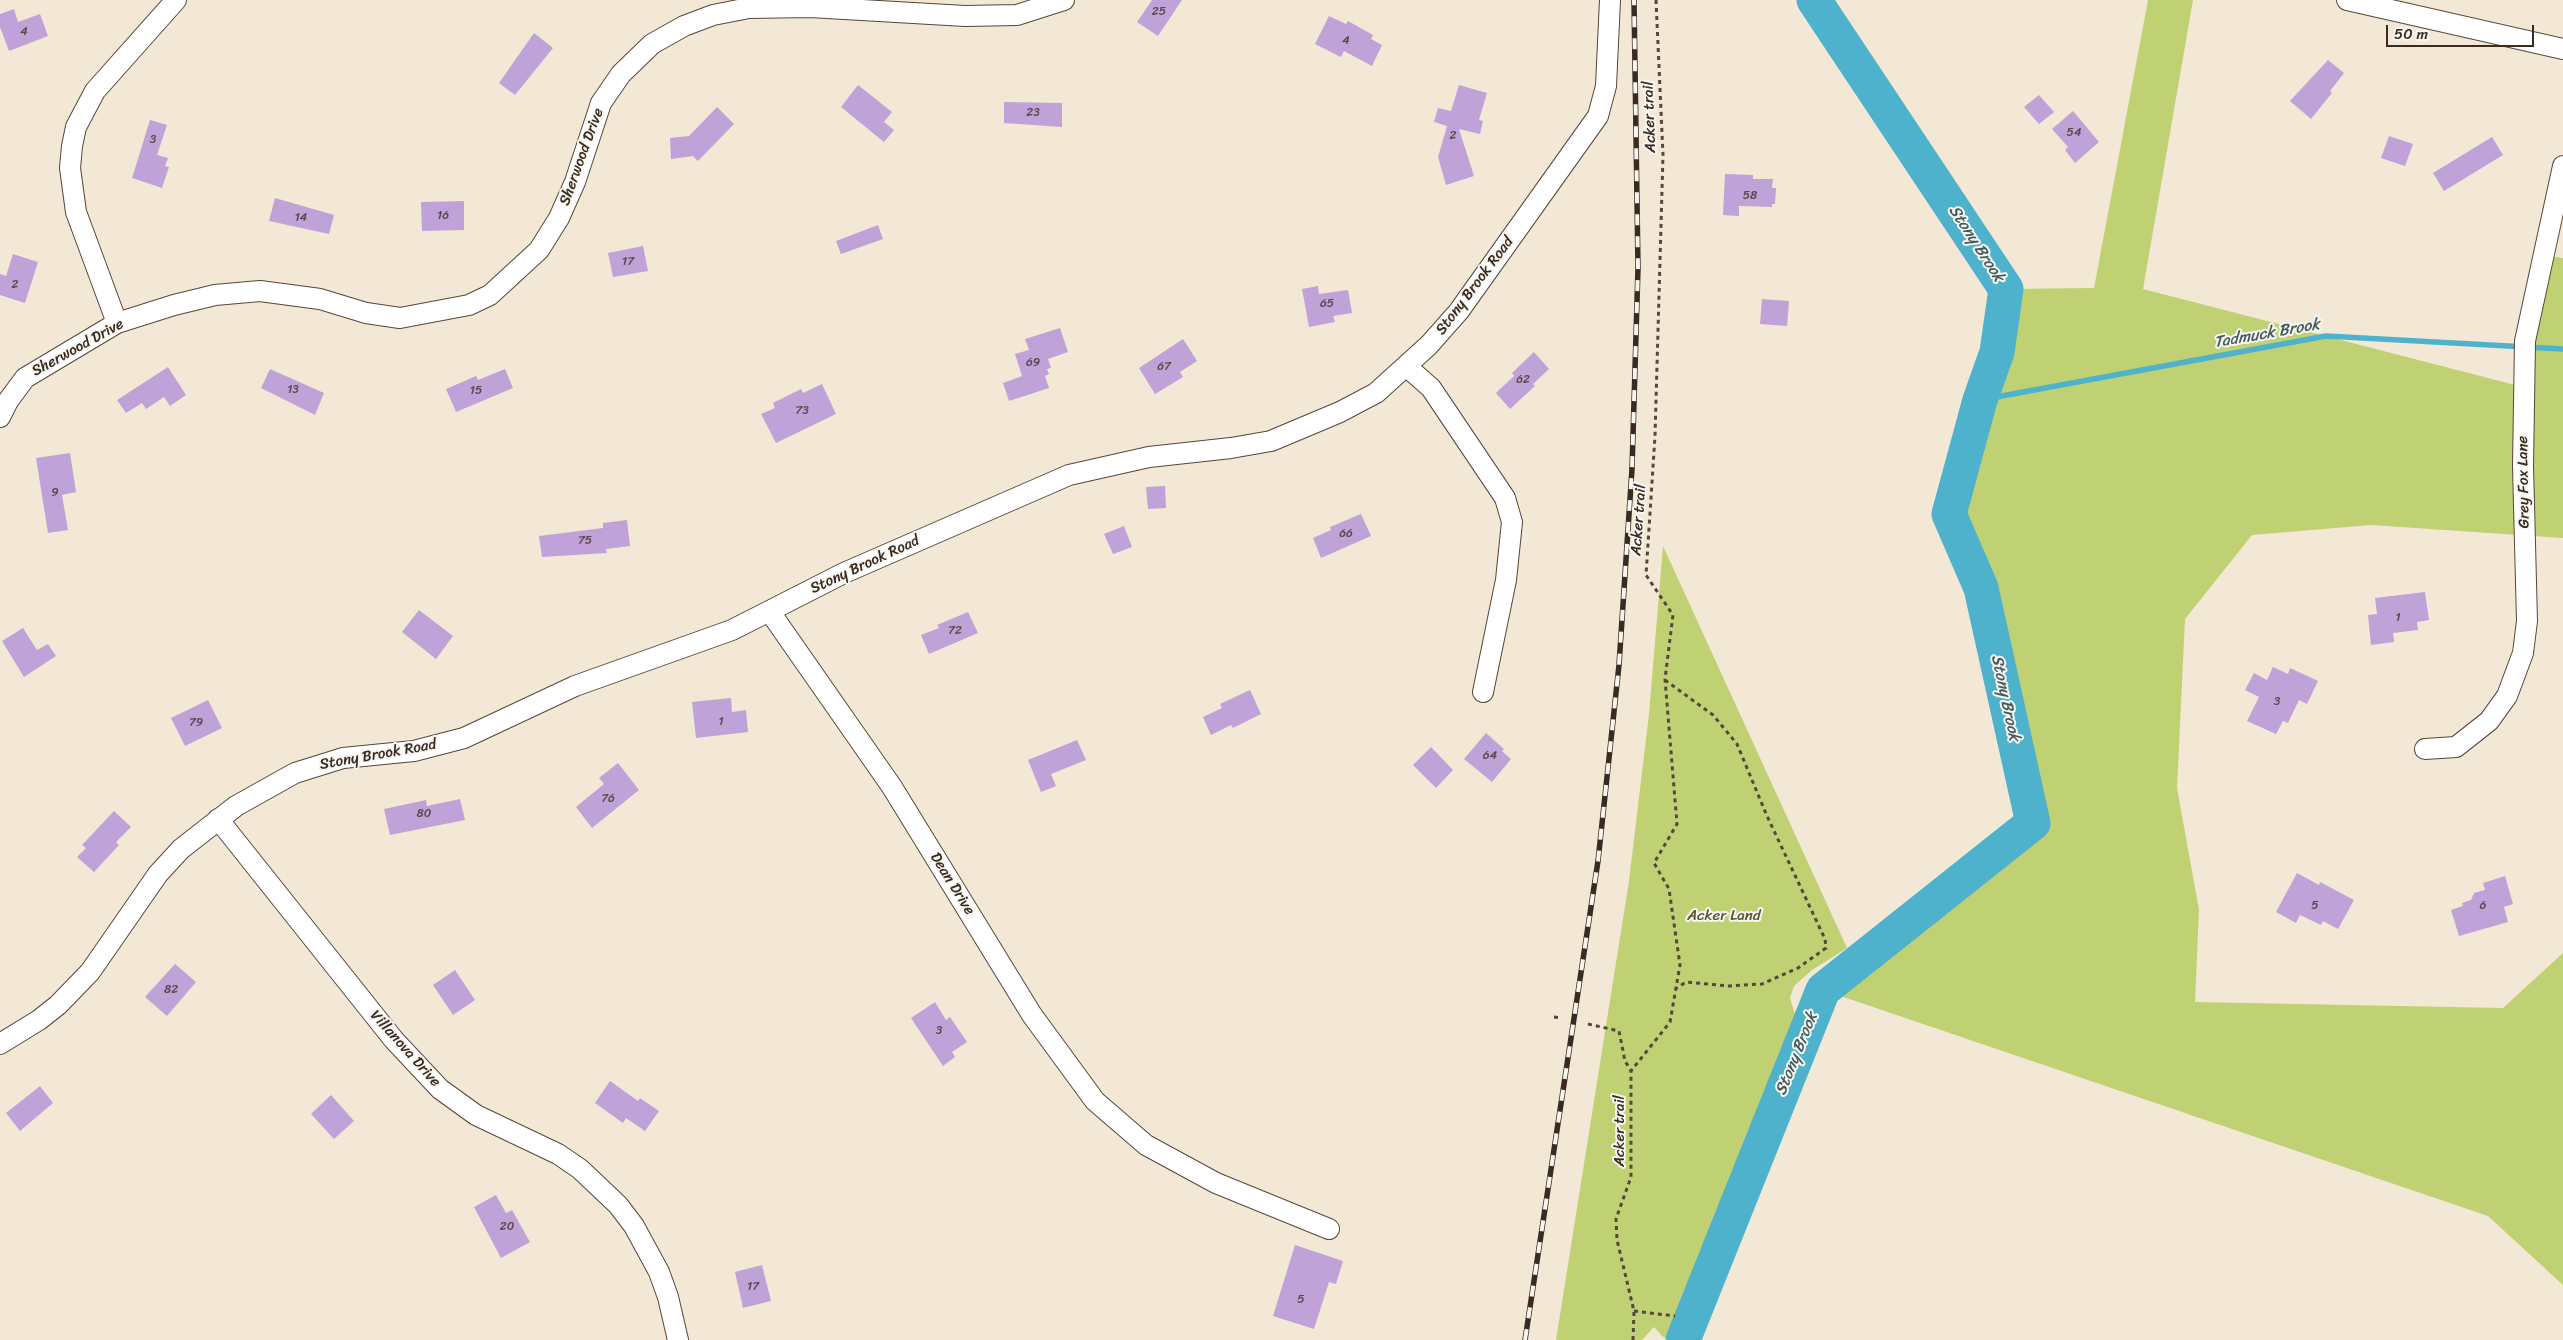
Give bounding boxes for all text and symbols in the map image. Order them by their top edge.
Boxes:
house number: 25 [1152,5,1166,19]
scale bar [2388,15,2536,47]
text: 50 m [2394,21,2428,47]
house number: 4 [20,25,28,39]
house number: 4 [1342,34,1350,48]
street label: Acker trail [1640,81,1660,153]
street label: Sherwood Drive [556,106,608,208]
house number: 23 [1026,106,1040,120]
house number: 54 [2067,126,2081,140]
house number: 2 [1450,129,1456,143]
house number: 3 [150,133,156,147]
house number: 58 [1743,189,1757,203]
water label: Stony Brook [1944,202,2008,286]
house number: 16 [437,209,449,223]
house number: 14 [295,211,307,225]
street label: Stony Brook Road [1432,233,1518,339]
house number: 17 [622,255,634,269]
house number: 2 [12,278,18,292]
house number: 65 [1320,297,1334,311]
street label: Sherwood Drive [29,315,127,381]
water label: Tadmuck Brook [2213,315,2321,353]
house number: 69 [1026,356,1040,370]
house number: 67 [1157,360,1171,374]
house number: 62 [1516,373,1530,387]
house number: 13 [287,383,299,397]
house number: 15 [470,384,482,398]
house number: 73 [795,404,809,418]
street label: Grey Fox Lane [2514,436,2534,528]
street label: Acker trail [1628,484,1650,556]
house number: 9 [51,486,59,500]
house number: 66 [1339,527,1353,541]
street label: Stony Brook Road [808,532,922,598]
house number: 75 [578,534,592,548]
house number: 1 [2395,611,2401,625]
house number: 72 [948,624,962,638]
water label: Stony Brook [1987,653,2023,743]
house number: 3 [2274,695,2280,709]
house number: 1 [718,715,724,729]
house number: 79 [189,716,203,730]
street label: Stony Brook Road [318,736,438,774]
house number: 64 [1483,749,1497,763]
house number: 76 [601,792,615,806]
house number: 80 [417,807,431,821]
street label: Dean Drive [926,849,978,919]
house number: 5 [2311,899,2319,913]
house number: 6 [2480,899,2486,913]
park label: Acker Land [1687,907,1761,925]
house number: 82 [164,983,178,997]
street label: Villanova Drive [366,1007,444,1091]
water label: Stony Brook [1772,1010,1822,1098]
house number: 3 [936,1024,942,1038]
street label: Acker trail [1611,1095,1629,1167]
house number: 20 [500,1220,514,1234]
house number: 17 [747,1280,759,1294]
house number: 5 [1297,1293,1305,1307]

